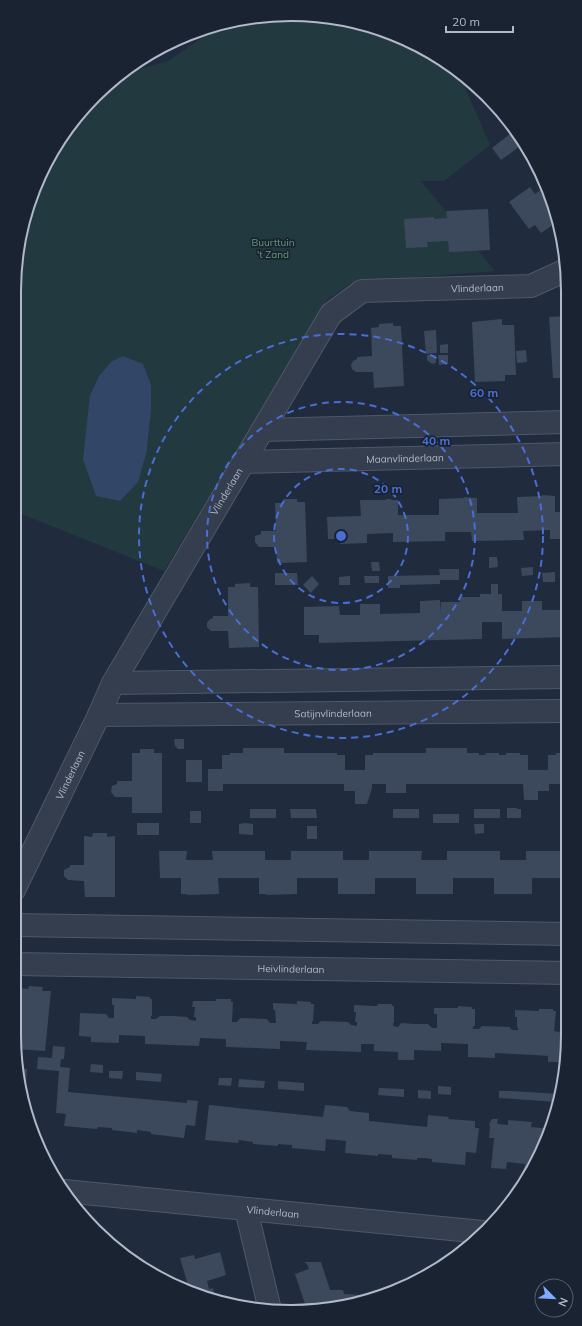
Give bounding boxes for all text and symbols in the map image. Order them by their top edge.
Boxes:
scale bar [446,8,513,34]
text: 20 m [452,14,480,29]
park label: Buurttuin 't Zand [251,236,295,261]
street label: Vlinderlaan [451,281,504,295]
text: 60 m [470,385,498,400]
text: 40 m [422,433,450,448]
street label: Maanvlinderlaan [366,451,444,466]
street label: Vlinderlaan [208,465,246,518]
text: 20 m [374,481,402,496]
centre of rings [334,529,348,543]
street label: Satijnvlinderlaan [294,707,372,720]
street label: Vlinderlaan [53,748,88,802]
street label: Heivlinderlaan [257,962,325,976]
street label: Vlinderlaan [246,1203,300,1221]
north arrow [534,1278,574,1318]
text: N [555,1295,571,1309]

